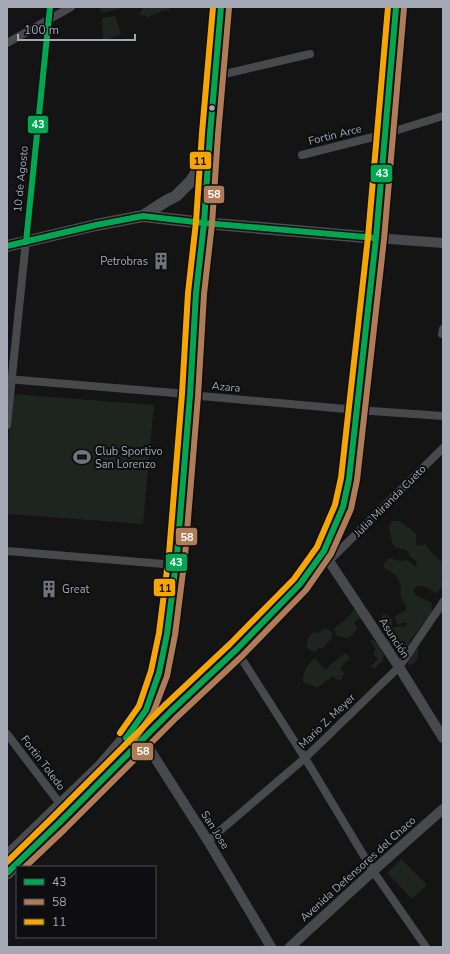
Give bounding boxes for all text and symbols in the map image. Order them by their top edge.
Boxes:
scale bar [18,16,135,42]
text: 100 m [24,22,59,38]
unlabelled marker [207,103,217,113]
line badge: 43 [27,115,49,134]
text: 43 [31,117,45,132]
street label: Fortin Arce [307,121,363,149]
street label: 10 de Agosto [10,145,32,213]
line badge: 11 [189,151,212,170]
text: 11 [193,154,207,169]
line badge: 43 [370,164,393,183]
text: 43 [375,166,389,181]
line badge: 58 [203,185,225,204]
text: 58 [207,187,221,202]
building icon: Petrobras [151,251,171,271]
place label: Petrobras [100,254,148,269]
street label: Azara [211,378,241,396]
place label: Club Sportivo San Lorenzo [95,444,163,472]
sports icon: Club Sportivo San Lorenzo [72,447,92,467]
street label: Julia Miranda Cueto [350,462,429,541]
line badge: 58 [175,527,198,546]
text: 58 [180,530,194,545]
line badge: 43 [165,553,188,572]
text: 43 [169,555,183,570]
line badge: 11 [153,578,176,597]
building icon: Great [39,579,59,599]
text: 11 [158,581,172,596]
place label: Great [62,582,90,597]
street label: Asunción [375,615,413,661]
street label: Mario Z. Meyer [295,690,359,752]
street label: Fortin Toledo [17,732,69,794]
line badge: 58 [131,742,154,761]
text: 58 [136,744,150,759]
street label: San Jose [197,808,233,852]
street label: Avenida Defensores del Chaco [297,813,419,925]
legend [16,866,156,938]
text: 43 [52,874,66,890]
text: 58 [52,894,66,910]
text: 11 [52,914,66,930]

